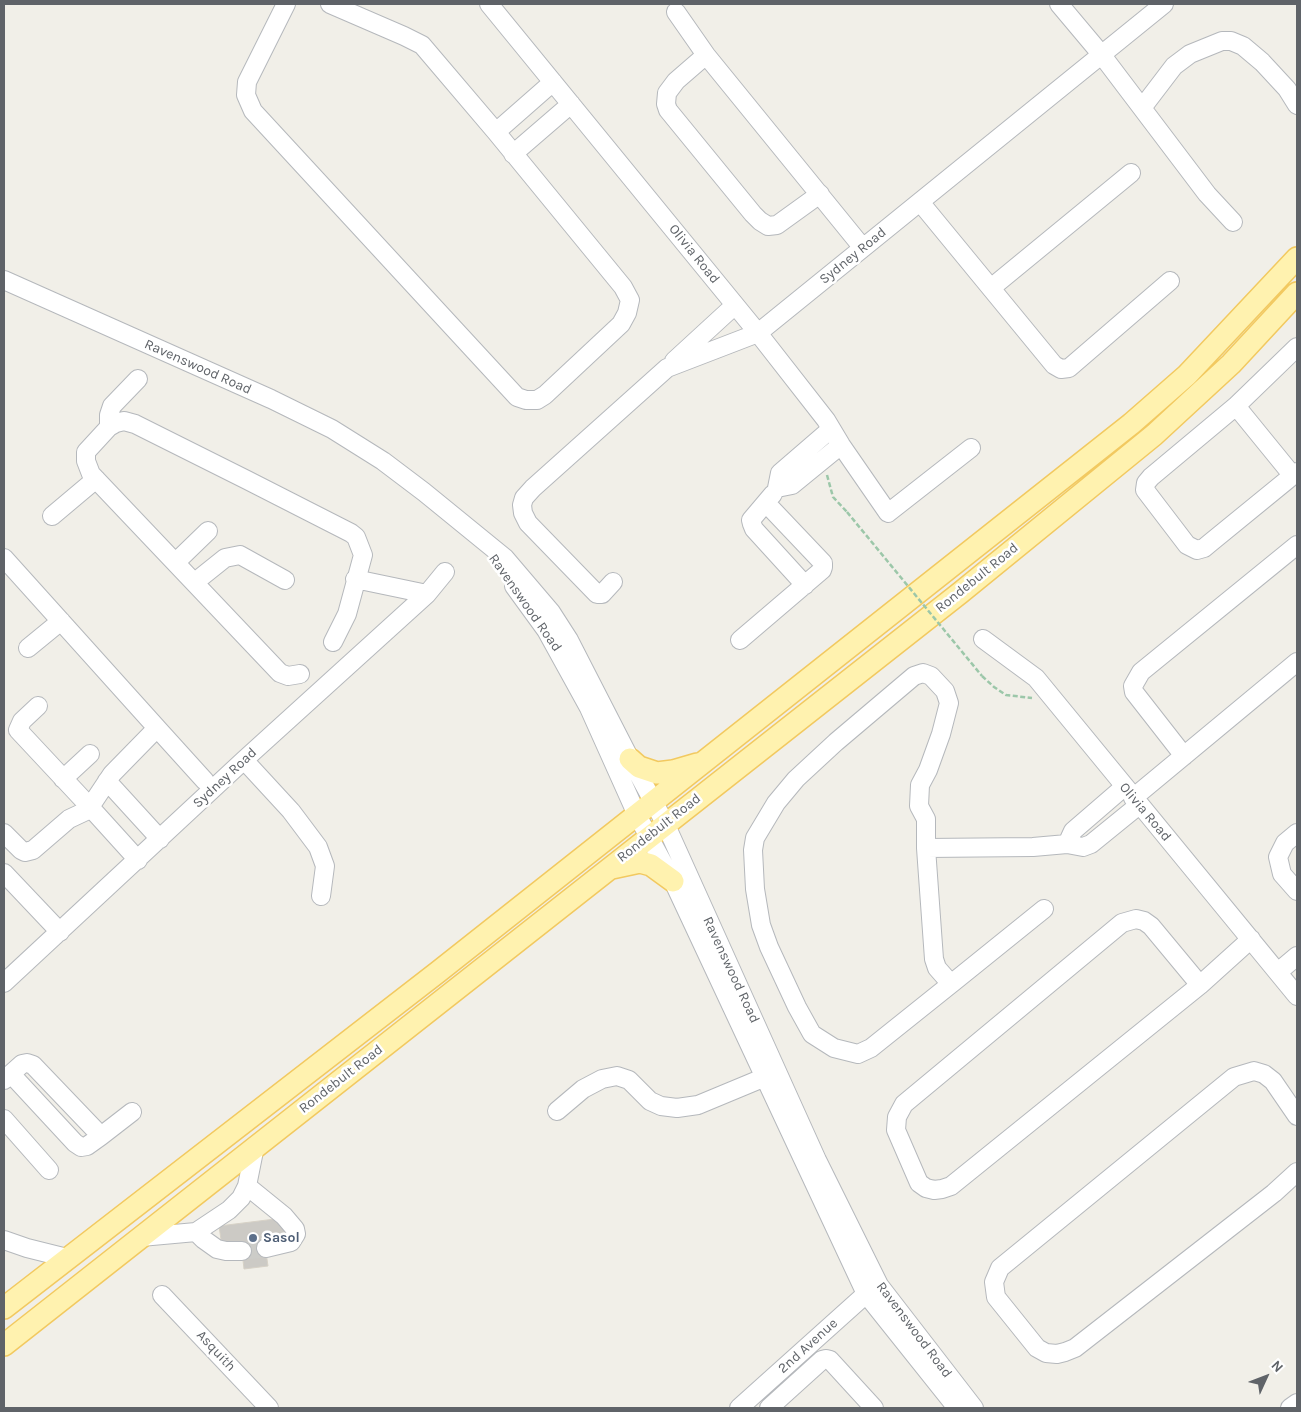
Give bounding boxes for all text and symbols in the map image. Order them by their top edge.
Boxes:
street label: Olivia Road [665,221,723,287]
street label: Sydney Road [816,224,890,288]
street label: Ravenswood Road [142,336,254,398]
street label: Rondebult Road [932,539,1022,617]
street label: Ravenswood Road [485,551,565,655]
street label: Sydney Road [190,744,260,812]
street label: Olivia Road [1116,779,1174,845]
street label: Rondebult Road [614,790,704,866]
street label: Ravenswood Road [699,914,763,1026]
street label: Rondebult Road [296,1041,386,1117]
place label: Sasol [263,1230,300,1246]
marker: Sasol [247,1232,259,1244]
street label: Ravenswood Road [873,1279,955,1381]
street label: 2nd Avenue [775,1315,841,1377]
street label: Asquith [193,1327,239,1375]
north arrow [1241,1352,1291,1402]
text: N [1268,1357,1287,1376]

